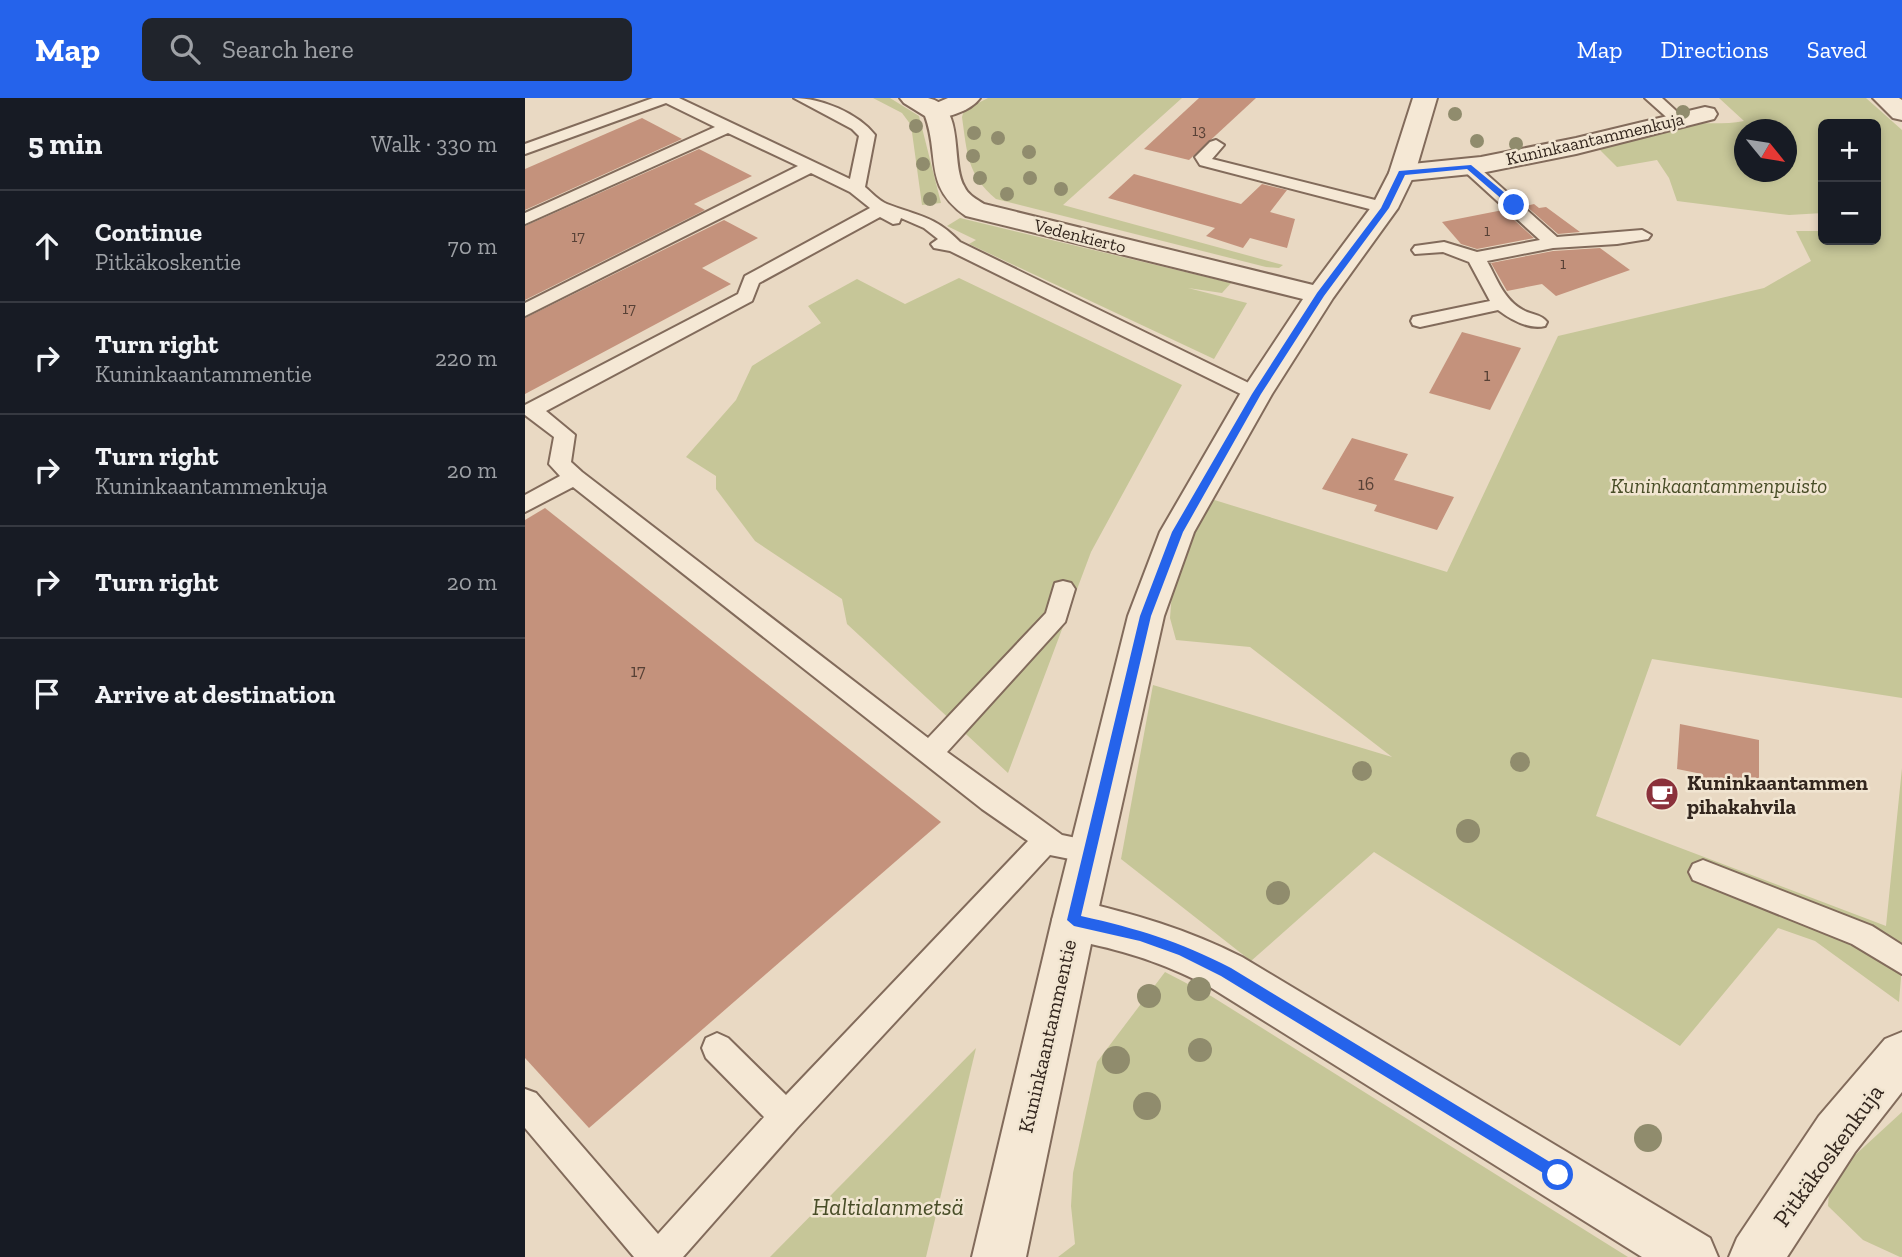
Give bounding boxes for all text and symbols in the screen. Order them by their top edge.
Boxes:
search box [142,18,632,81]
text: Map [35,30,100,69]
icon: search [166,30,204,68]
text: Search here [222,33,354,65]
text: Map [1577,35,1623,64]
text: Directions [1661,35,1769,64]
text: Saved [1807,35,1867,64]
street label: Kuninkaantammenkuja [1504,108,1686,170]
north arrow [1734,119,1797,182]
map controls [1818,119,1881,245]
button: + [1818,119,1881,182]
house number: 13 [1192,121,1206,140]
text: 5 min [28,126,102,162]
text: Walk · 330 m [371,130,497,158]
button: − [1818,182,1881,245]
route end [1498,189,1529,220]
street label: Vedenkierto [1031,214,1128,258]
text: Continue [95,216,202,248]
house number: 1 [1484,221,1490,240]
icon: ahead [28,227,66,265]
house number: 17 [571,227,585,246]
text: 70 m [448,232,497,260]
text: Pitkäkoskentie [95,248,241,276]
house number: 1 [1560,254,1566,273]
house number: 17 [622,299,636,318]
text: Turn right [95,328,218,360]
icon: right [28,339,66,377]
text: 220 m [435,344,497,372]
text: Kuninkaantammentie [95,360,312,388]
house number: 1 [1484,364,1491,386]
text: Turn right [95,440,218,472]
icon: right [28,451,66,489]
text: 20 m [447,456,497,484]
text: Kuninkaantammenkuja [95,472,328,500]
house number: 16 [1358,473,1374,495]
park label: Kuninkaantammenpuisto [1611,473,1827,498]
icon: right [28,563,66,601]
text: Turn right [95,566,218,598]
text: 20 m [447,568,497,596]
house number: 17 [630,660,646,682]
icon: arrive [28,675,66,713]
text: Arrive at destination [95,678,335,710]
place label: Kuninkaantammen pihakahvila [1687,770,1869,819]
cafe icon: Kuninkaantammen pihakahvila [1643,775,1681,813]
street label: Kuninkaantammentie [1013,937,1081,1135]
street label: Pitkäkoskenkuja [1767,1078,1890,1232]
route start [1542,1159,1573,1190]
park label: Haltialanmetsä [812,1192,964,1221]

